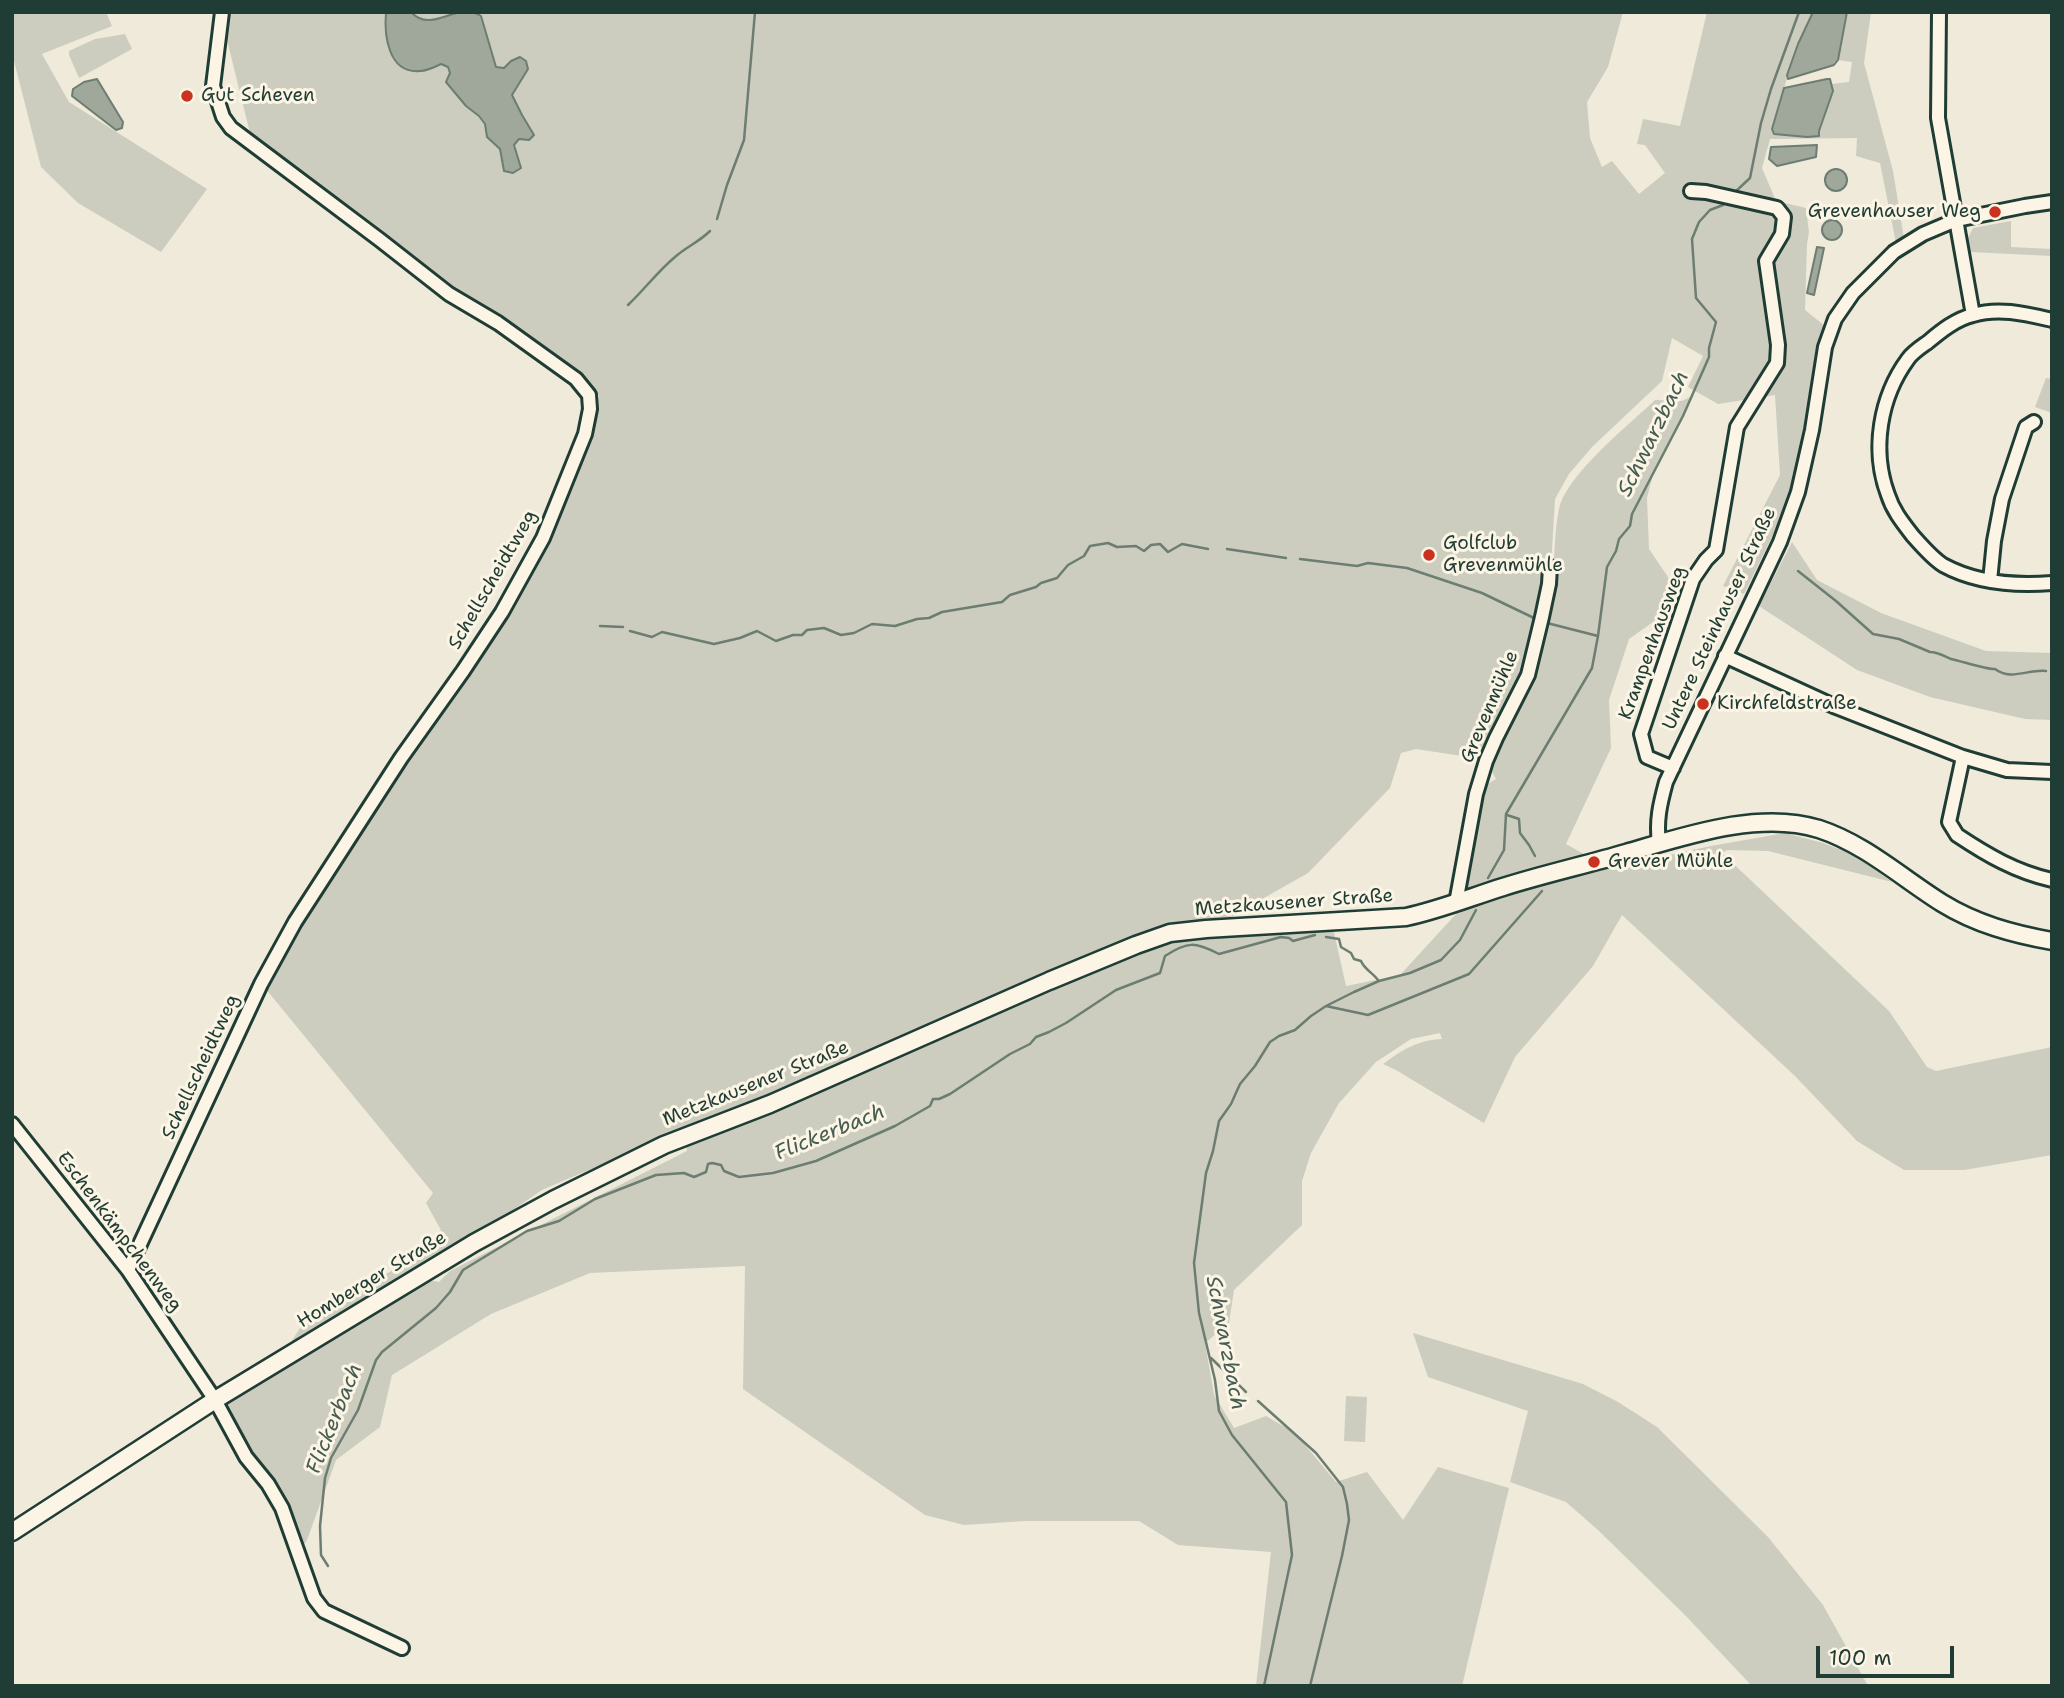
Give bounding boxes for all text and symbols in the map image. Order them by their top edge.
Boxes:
place label: Gut Scheven [201,85,315,107]
marker: Gut Scheven [179,88,195,104]
place label: Grevenhauser Weg [1808,201,1981,223]
marker: Grevenhauser Weg [1987,204,2003,220]
water label: Schwarzbach [1613,367,1695,501]
street label: Untere Steinhauser Straße [1658,504,1782,734]
street label: Schellscheidtweg [444,506,542,654]
place label: Golfclub Grevenmühle [1443,533,1563,577]
marker: Golfclub Grevenmühle [1421,547,1437,563]
street label: Krampenhausweg [1615,563,1691,723]
street label: Grevenmühle [1456,647,1524,767]
place label: Kirchfeldstraße [1717,693,1857,715]
marker: Kirchfeldstraße [1695,696,1711,712]
place label: Grever Mühle [1608,851,1733,873]
marker: Grever Mühle [1586,854,1602,870]
street label: Metzkausener Straße [1194,885,1394,921]
street label: Schellscheidtweg [157,991,245,1143]
street label: Metzkausener Straße [660,1036,852,1132]
water label: Flickerbach [771,1100,889,1166]
street label: Eschenkämpchenweg [51,1148,187,1316]
street label: Homberger Straße [293,1226,451,1334]
water label: Schwarzbach [1200,1274,1250,1412]
water label: Flickerbach [302,1360,368,1478]
scale bar [1819,1632,1957,1676]
text: 100 m [1829,1644,1892,1672]

